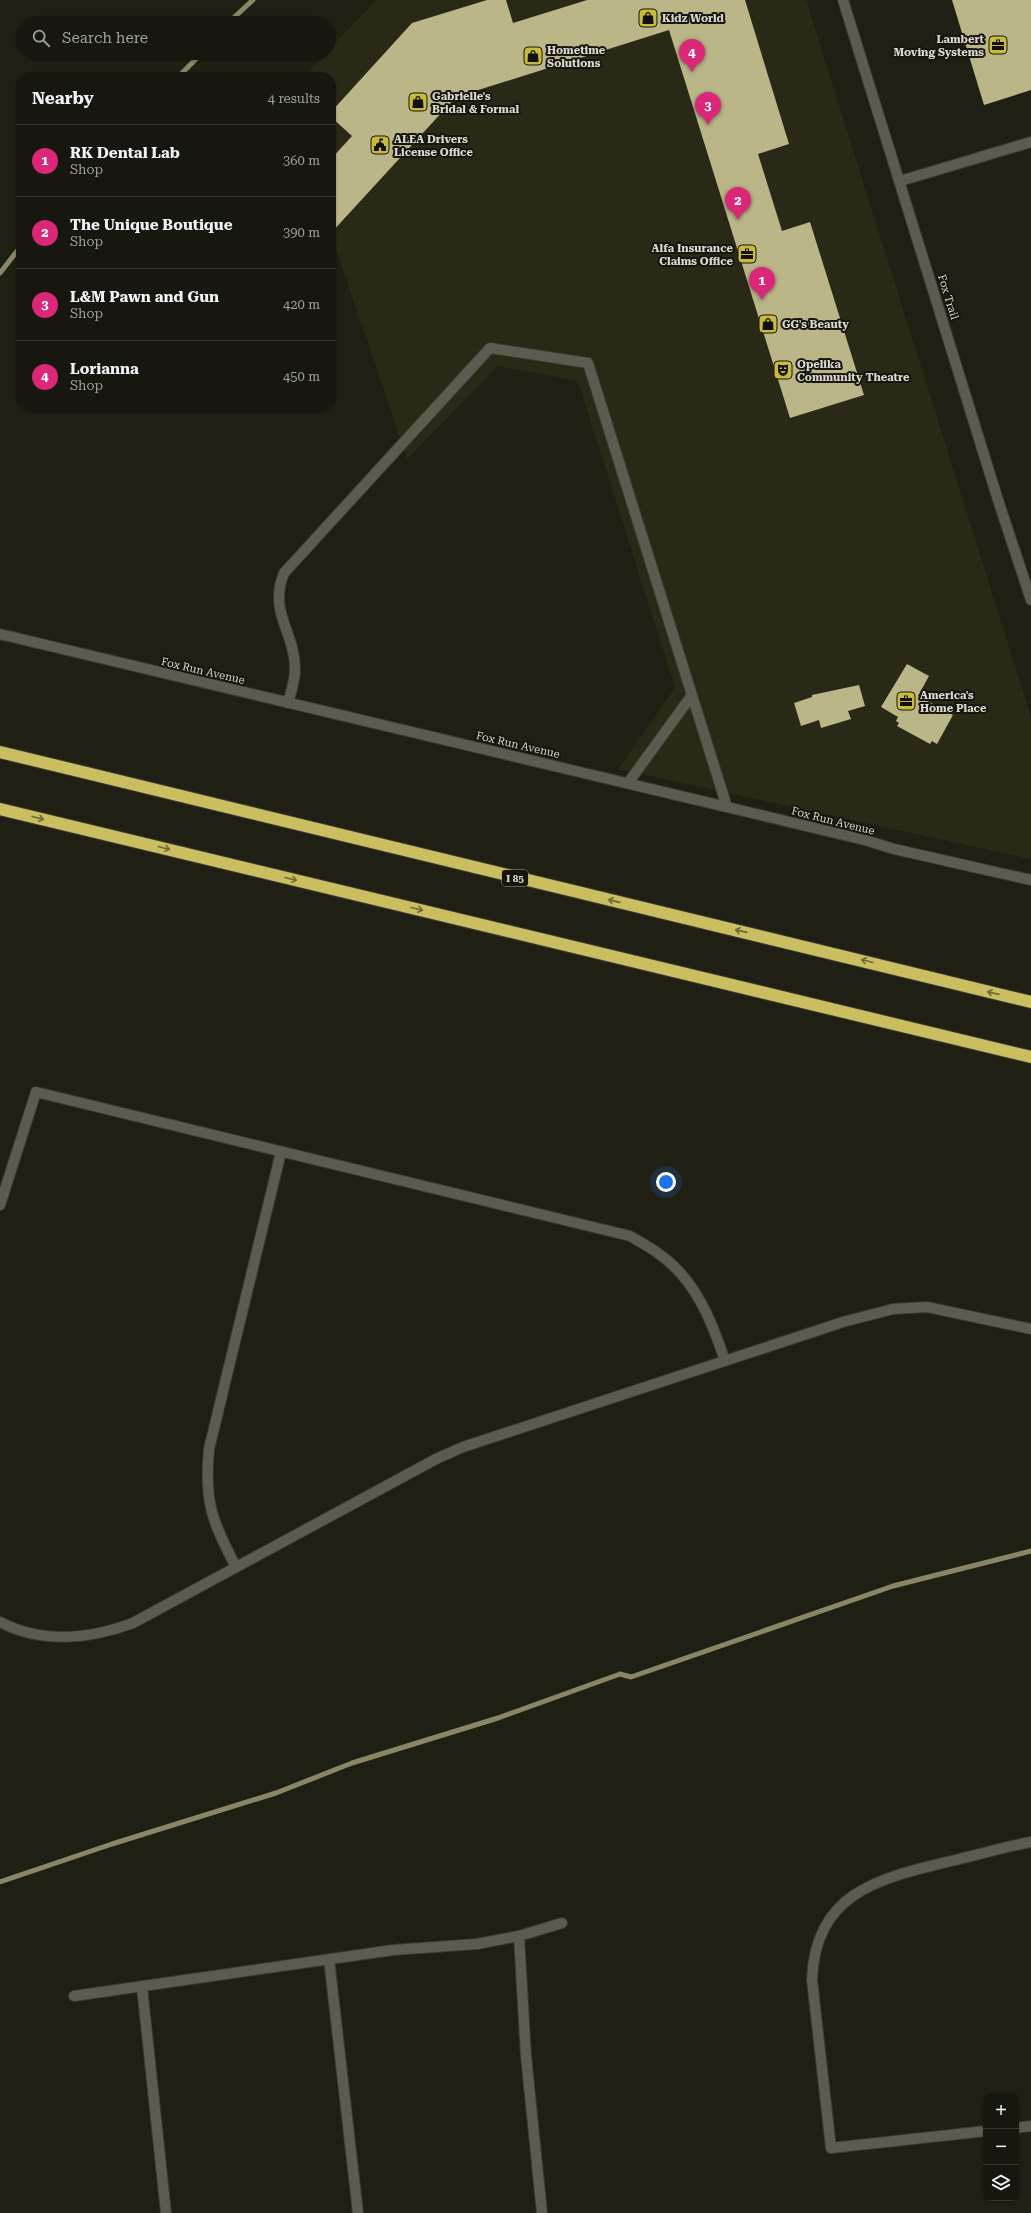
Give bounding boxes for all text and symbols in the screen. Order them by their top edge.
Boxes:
shop icon: Kidz World [637,7,659,29]
place label: Kidz World [662,12,725,25]
search box [16,16,336,60]
icon: search [30,27,52,49]
text: Search here [62,29,148,47]
place label: Lambert Moving Systems [893,33,985,59]
office icon: Lambert Moving Systems [987,34,1009,56]
pin: 4 [679,39,705,72]
place label: Hometime Solutions [547,44,606,70]
shop icon: Hometime Solutions [522,45,544,67]
text: Nearby [32,88,94,108]
place label: Gabrielle's Bridal & Formal [432,90,519,116]
text: 4 results [268,91,320,106]
shop icon: Gabrielle's Bridal & Formal [407,91,429,113]
pin: 3 [695,92,721,125]
place label: ALEA Drivers License Office [394,133,473,159]
public building icon: ALEA Drivers License Office [369,134,391,156]
text: RK Dental Lab [70,144,180,162]
text: 1 [41,153,49,168]
text: 360 m [283,153,320,168]
text: Shop [70,162,103,177]
pin: 2 [725,187,751,220]
text: The Unique Boutique [70,216,233,234]
text: 2 [41,225,49,240]
text: 390 m [283,225,320,240]
text: Shop [70,234,103,249]
place label: Alfa Insurance Claims Office [652,242,734,268]
office icon: Alfa Insurance Claims Office [736,243,758,265]
pin: 1 [749,267,775,300]
street label: Fox Trail [935,273,961,322]
text: L&M Pawn and Gun [70,288,219,306]
text: 3 [41,297,49,312]
text: 420 m [283,297,320,312]
text: Shop [70,306,103,321]
shop icon: GG's Beauty [757,313,779,335]
place label: GG's Beauty [782,318,849,331]
place label: Opelika Community Theatre [797,358,910,384]
theatre icon: Opelika Community Theatre [772,359,794,381]
text: Lorianna [70,360,139,378]
text: 4 [41,369,49,384]
text: 450 m [283,369,320,384]
text: Shop [70,378,103,393]
street label: Fox Run Avenue [160,655,246,687]
place label: America's Home Place [920,689,987,715]
office icon: America's Home Place [895,690,917,712]
street label: Fox Run Avenue [475,729,561,761]
street label: Fox Run Avenue [790,804,876,838]
one-way arrow [31,815,44,822]
one-way arrow [158,845,171,853]
road number: I 85 [502,870,528,886]
one-way arrow [284,875,297,883]
one-way arrow [608,897,621,904]
one-way arrow [410,906,423,914]
one-way arrow [734,926,747,934]
one-way arrow [861,957,874,965]
one-way arrow [987,988,1000,996]
your location [656,1172,676,1192]
map controls [983,2093,1019,2201]
button: + [983,2093,1019,2129]
button: − [983,2129,1019,2165]
button: layers [983,2165,1019,2201]

